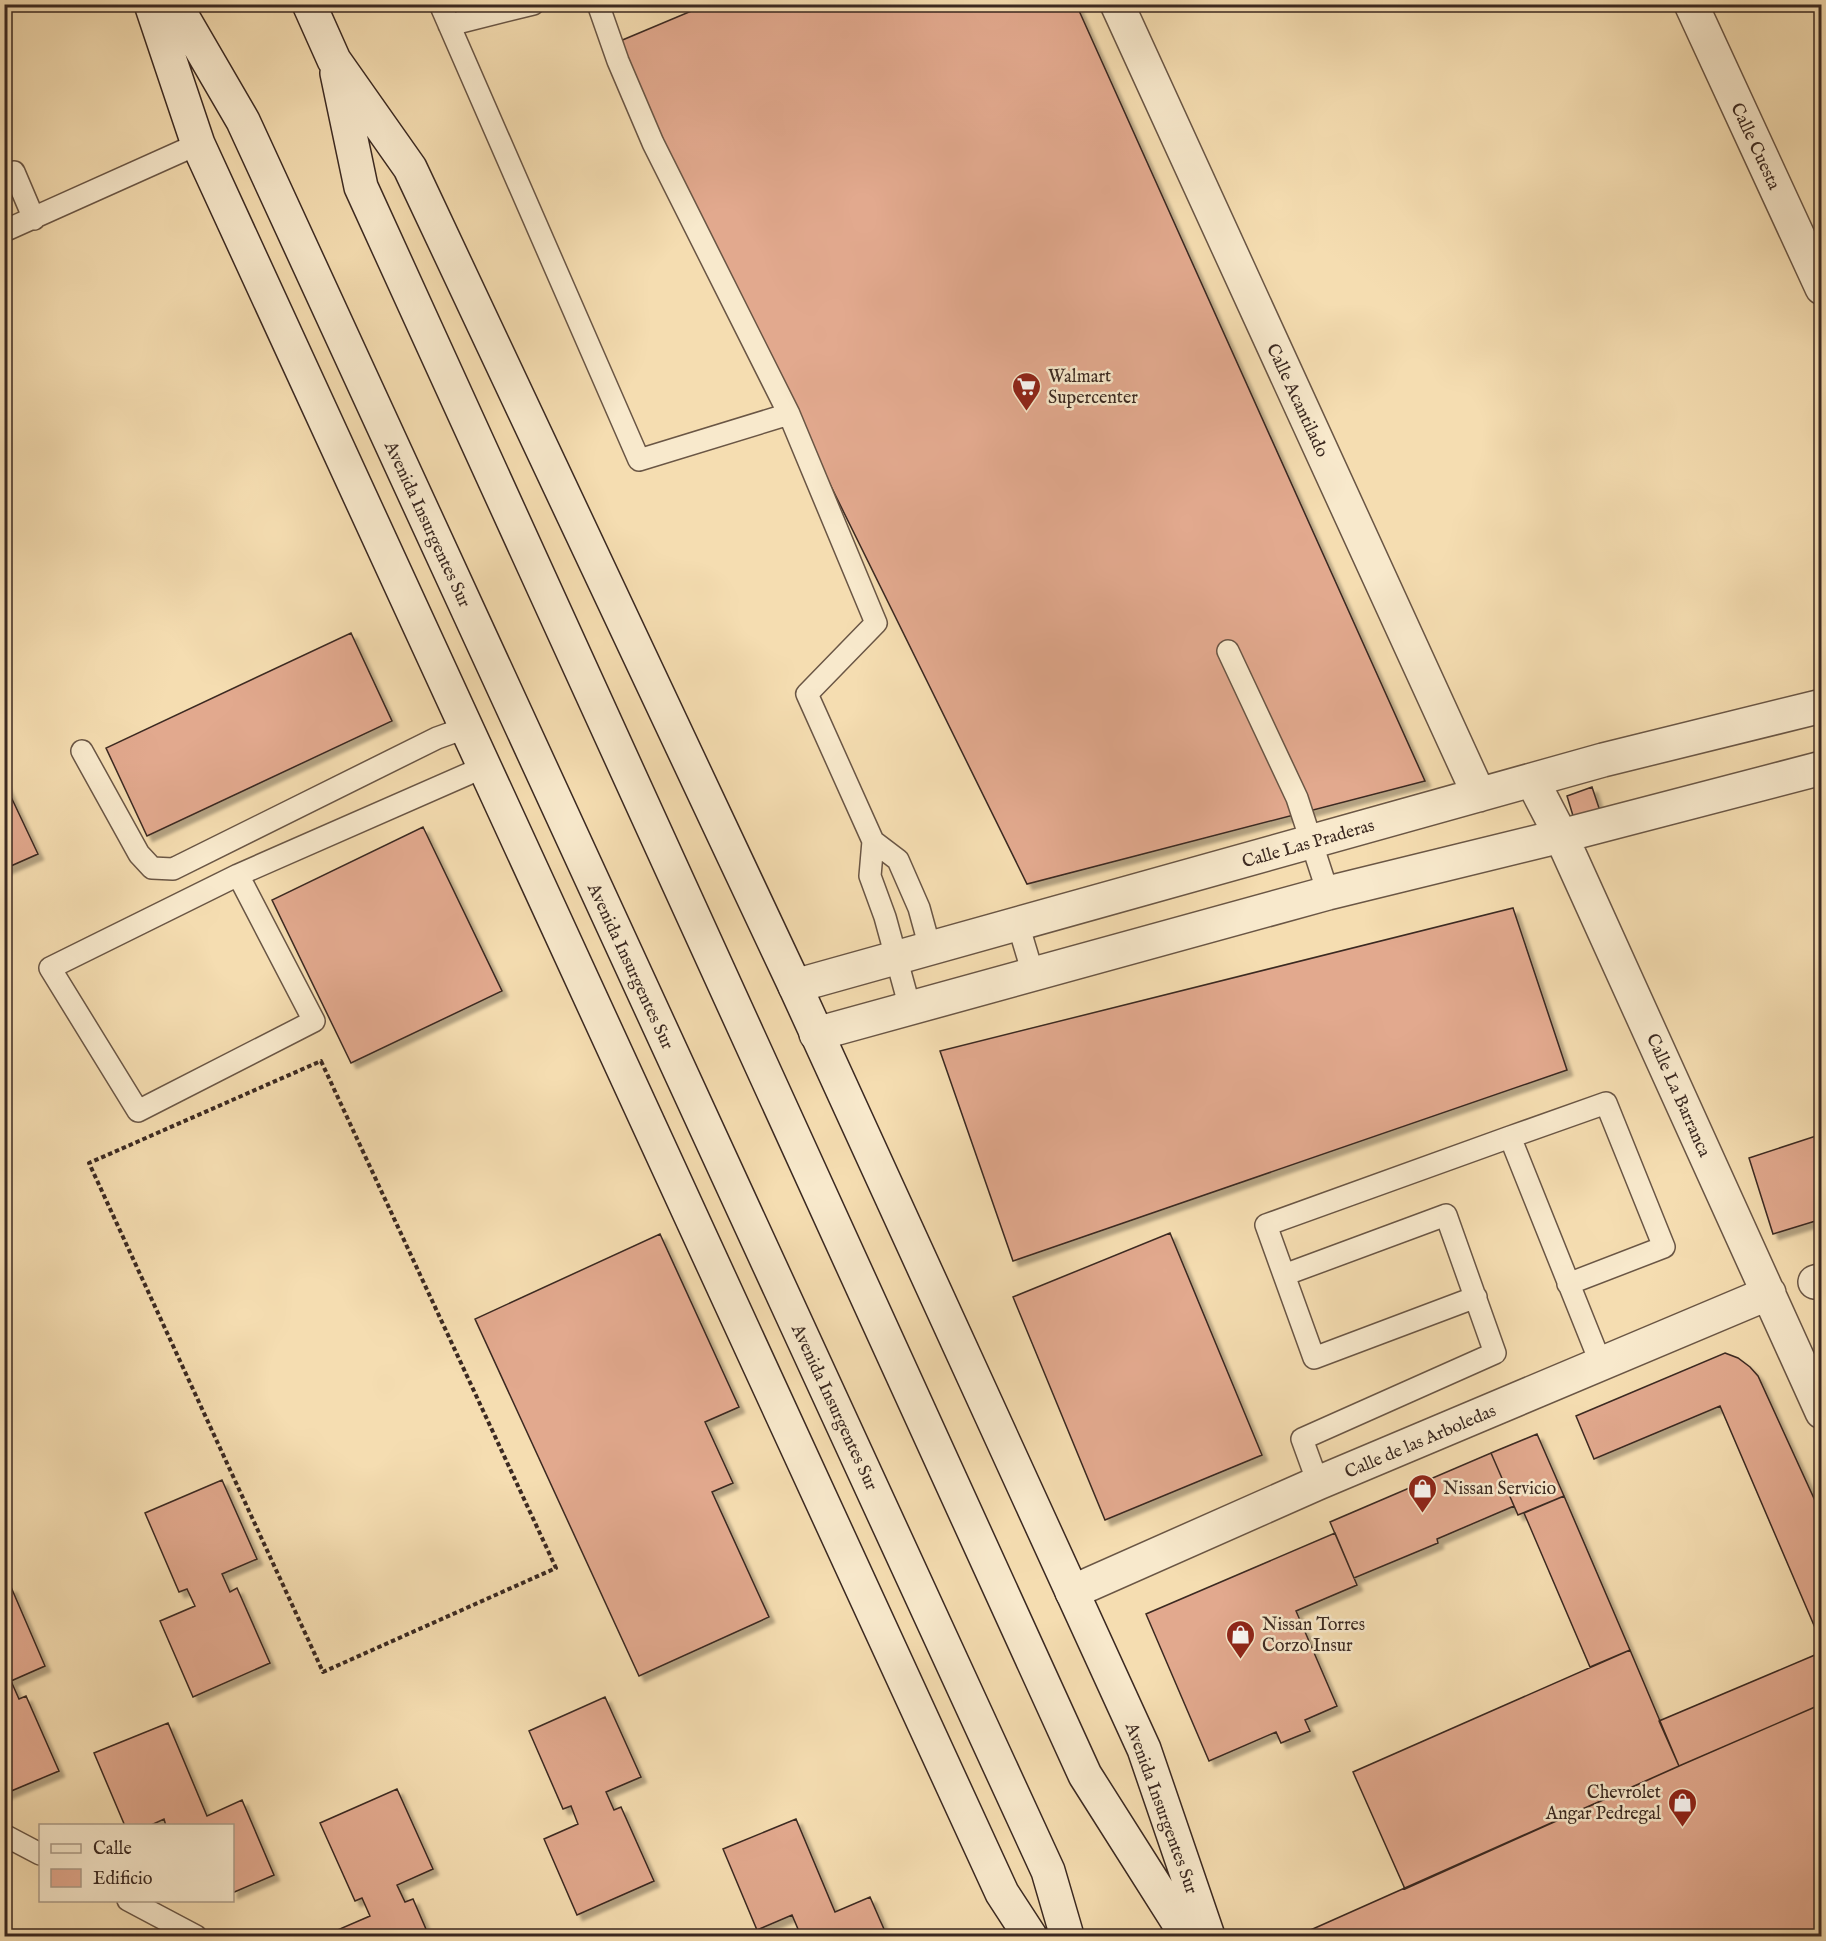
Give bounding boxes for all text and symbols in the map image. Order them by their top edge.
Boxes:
street label: Calle Cuesta [1724,99,1785,194]
street label: Calle Acantilado [1260,340,1333,461]
place label: Walmart Supercenter [1048,366,1138,410]
supermarket icon: Walmart Supercenter [1011,370,1043,412]
street label: Avenida Insurgentes Sur [378,437,475,612]
street label: Calle Las Praderas [1239,815,1377,874]
street label: Avenida Insurgentes Sur [581,879,678,1054]
street label: Calle La Barranca [1640,1030,1715,1161]
street label: Avenida Insurgentes Sur [785,1320,882,1495]
street label: Calle de las Arboledas [1341,1400,1500,1485]
shop icon: Nissan Servicio [1406,1472,1438,1514]
place label: Nissan Servicio [1443,1478,1556,1501]
place label: Nissan Torres Corzo Insur [1262,1614,1365,1658]
shop icon: Nissan Torres Corzo Insur [1225,1618,1257,1660]
street label: Avenida Insurgentes Sur [1119,1719,1202,1898]
place label: Chevrolet Angar Pedregal [1545,1782,1661,1826]
shop icon: Chevrolet Angar Pedregal [1666,1786,1698,1828]
legend [39,1824,234,1902]
text: Calle [93,1838,132,1861]
text: Edificio [93,1868,153,1891]

